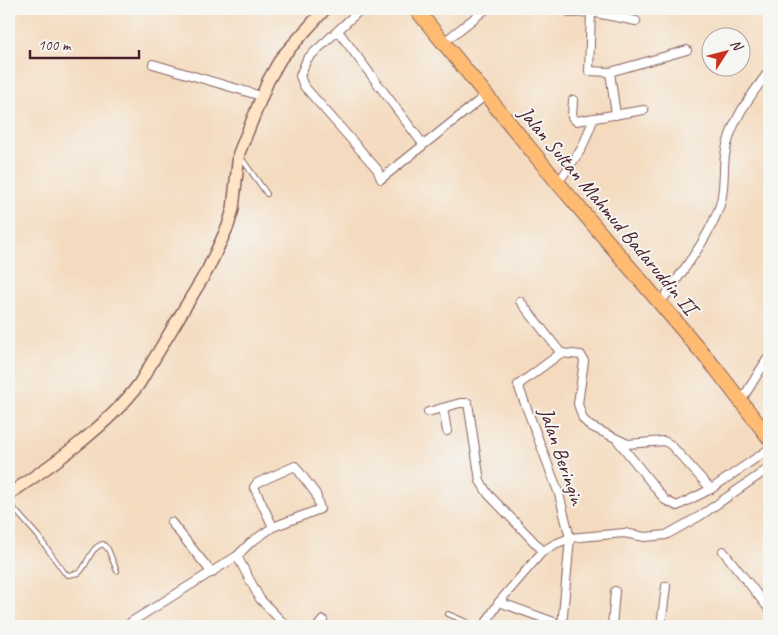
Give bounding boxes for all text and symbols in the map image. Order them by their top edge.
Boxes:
scale bar [30,28,139,60]
north arrow [700,28,750,78]
text: 100 m [38,36,72,55]
text: N [727,36,747,55]
street label: Jalan Sultan Mahmud Badaruddin II [512,100,706,323]
street label: Jalan Beringin [533,403,591,510]

